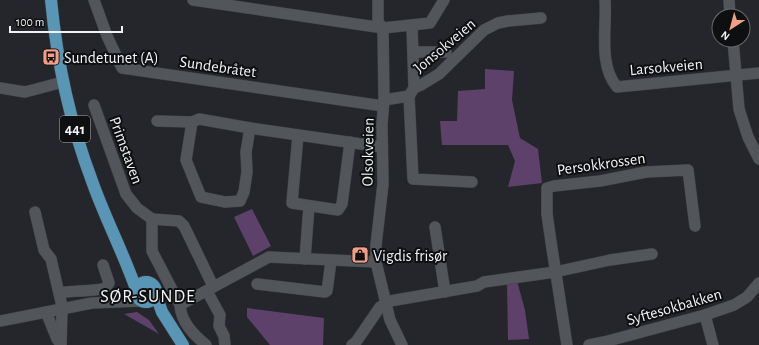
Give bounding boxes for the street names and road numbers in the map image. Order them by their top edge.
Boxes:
street label: Jonsokveien [411,16,479,76]
street label: Sundebråtet [178,54,257,80]
street label: Larsokveien [629,56,703,78]
street label: Primstaven [107,115,146,186]
road number: 441 [60,116,90,142]
street label: Olsokveien [359,118,377,186]
street label: Persokkrossen [556,150,646,178]
street label: Syftesokbakken [625,286,724,329]

